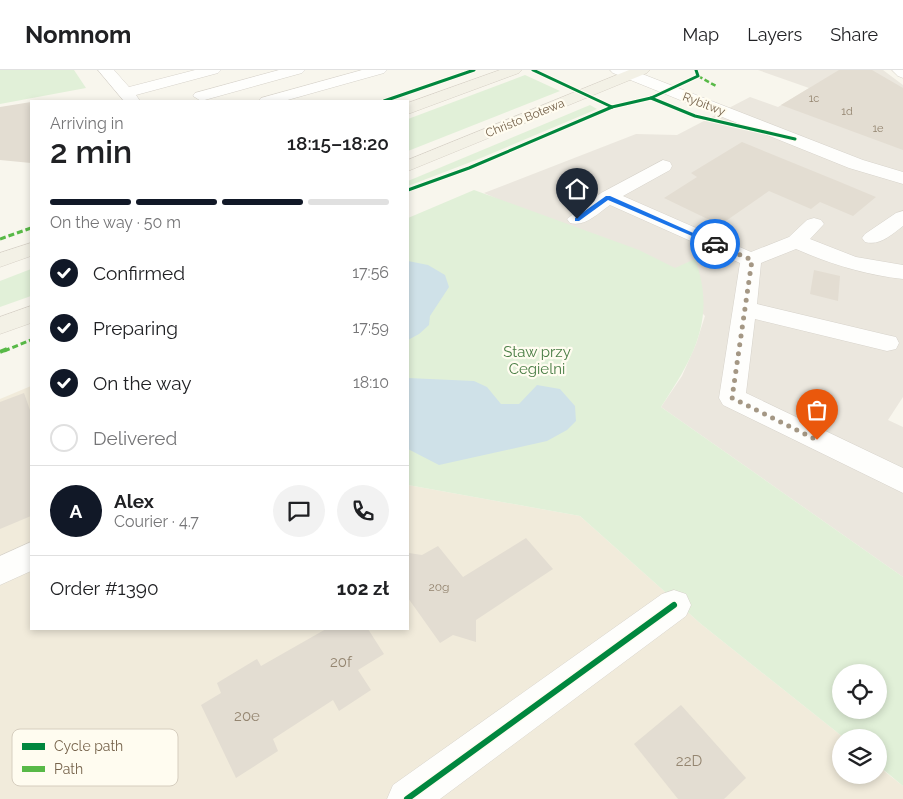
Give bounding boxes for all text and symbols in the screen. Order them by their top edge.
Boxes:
text: Nomnom [25,20,131,49]
text: Map [683,24,719,45]
text: Layers [747,24,802,45]
text: Share [830,24,878,45]
street label: Rybitwy [681,89,728,119]
house number: 1c [809,92,819,105]
street label: Christo Botewa [483,96,567,140]
house number: 1d [841,105,853,118]
text: Arriving in [50,114,124,133]
house number: 1e [872,122,884,135]
text: 18:15–18:20 [287,132,389,154]
text: 2 min [50,133,132,170]
pin [556,168,598,219]
icon: home [563,175,591,203]
text: On the way · 50 m [50,213,181,232]
courier [690,219,740,269]
icon: car [701,230,729,258]
icon: check [50,259,78,287]
text: Confirmed [93,262,185,284]
text: 17:56 [352,263,389,282]
icon: check [50,314,78,342]
text: Preparing [93,317,178,339]
text: 17:59 [353,318,389,337]
park label: Staw przy Cegielni [503,343,571,378]
icon: check [50,369,78,397]
text: On the way [93,372,192,394]
text: 18:10 [353,373,389,392]
pin [796,389,838,440]
icon: bag [803,396,831,424]
text: Delivered [93,427,177,449]
button: chat [273,485,325,537]
button: phone [337,485,389,537]
text: Alex [114,490,154,512]
text: A [70,500,82,522]
text: Courier · 4.7 [114,512,199,531]
text: Order #1390 [50,577,159,599]
text: 102 zł [337,577,389,599]
house number: 20g [428,580,450,594]
house number: 20f [330,653,353,671]
map controls [832,664,887,784]
button: locate [832,664,887,719]
house number: 20e [234,707,260,725]
legend [12,729,178,786]
button: layers [832,729,887,784]
text: Cycle path [54,738,123,754]
house number: 22D [676,752,702,770]
text: Path [54,761,83,777]

